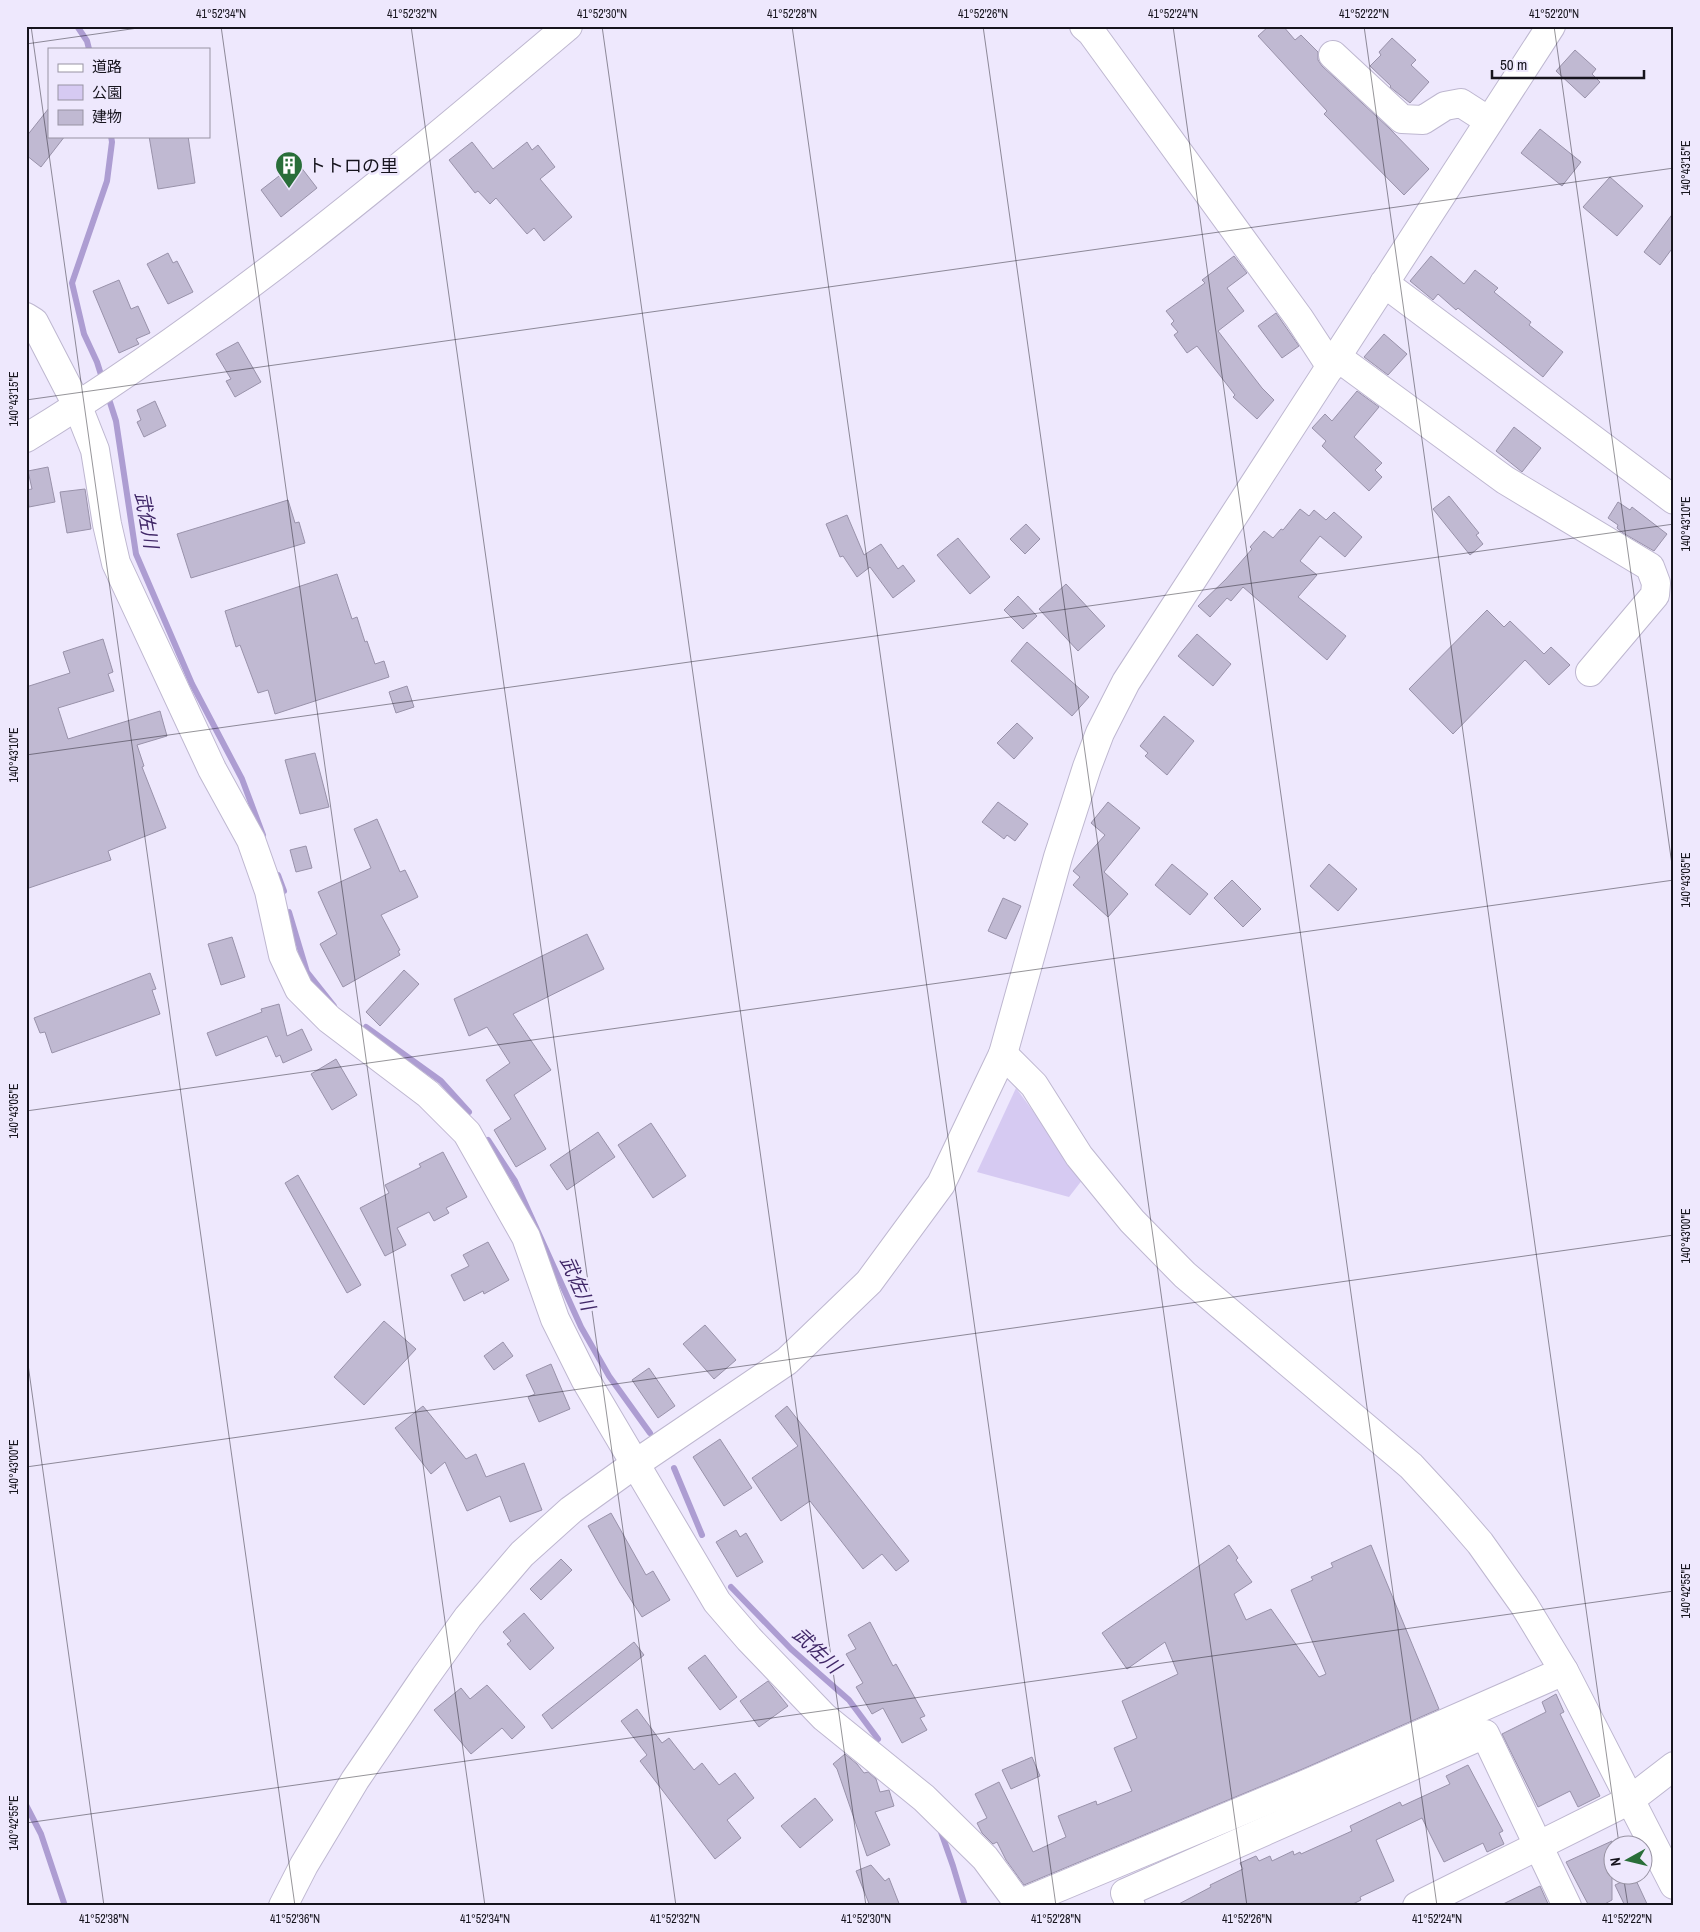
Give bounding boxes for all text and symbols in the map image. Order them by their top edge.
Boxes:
text: 41°52'34"N [196,6,246,22]
text: 41°52'32"N [387,6,437,22]
text: 41°52'30"N [577,6,627,22]
text: 41°52'28"N [767,6,817,22]
text: 41°52'26"N [958,6,1008,22]
text: 41°52'24"N [1148,6,1198,22]
text: 41°52'22"N [1339,6,1389,22]
text: 41°52'20"N [1529,6,1579,22]
legend [48,48,210,138]
scale bar [1492,48,1645,80]
text: 50 m [1500,54,1527,75]
text: 道路 [92,56,122,77]
text: 公園 [92,82,122,103]
text: 建物 [92,106,122,127]
text: 140°43'15"E [1678,140,1694,196]
building icon: トトロの里 [274,150,304,189]
place label: トトロの里 [308,153,398,178]
text: 140°43'15"E [6,371,22,427]
water label: 武佐川 [129,490,165,552]
text: 140°43'10"E [1678,496,1694,552]
text: 140°43'10"E [6,727,22,783]
text: 140°43'05"E [1678,852,1694,908]
text: 140°43'05"E [6,1083,22,1139]
text: 140°43'00"E [1678,1208,1694,1264]
water label: 武佐川 [555,1252,602,1316]
text: 140°43'00"E [6,1439,22,1495]
text: 140°42'55"E [1678,1563,1694,1619]
water label: 武佐川 [787,1621,848,1680]
text: 140°42'55"E [6,1795,22,1851]
north arrow [1602,1834,1652,1884]
text: N [1606,1856,1625,1867]
text: 41°52'38"N [79,1911,129,1927]
text: 41°52'36"N [270,1911,320,1927]
text: 41°52'34"N [460,1911,510,1927]
text: 41°52'32"N [650,1911,700,1927]
text: 41°52'30"N [841,1911,891,1927]
text: 41°52'28"N [1031,1911,1081,1927]
text: 41°52'26"N [1222,1911,1272,1927]
text: 41°52'24"N [1412,1911,1462,1927]
text: 41°52'22"N [1602,1911,1652,1927]

